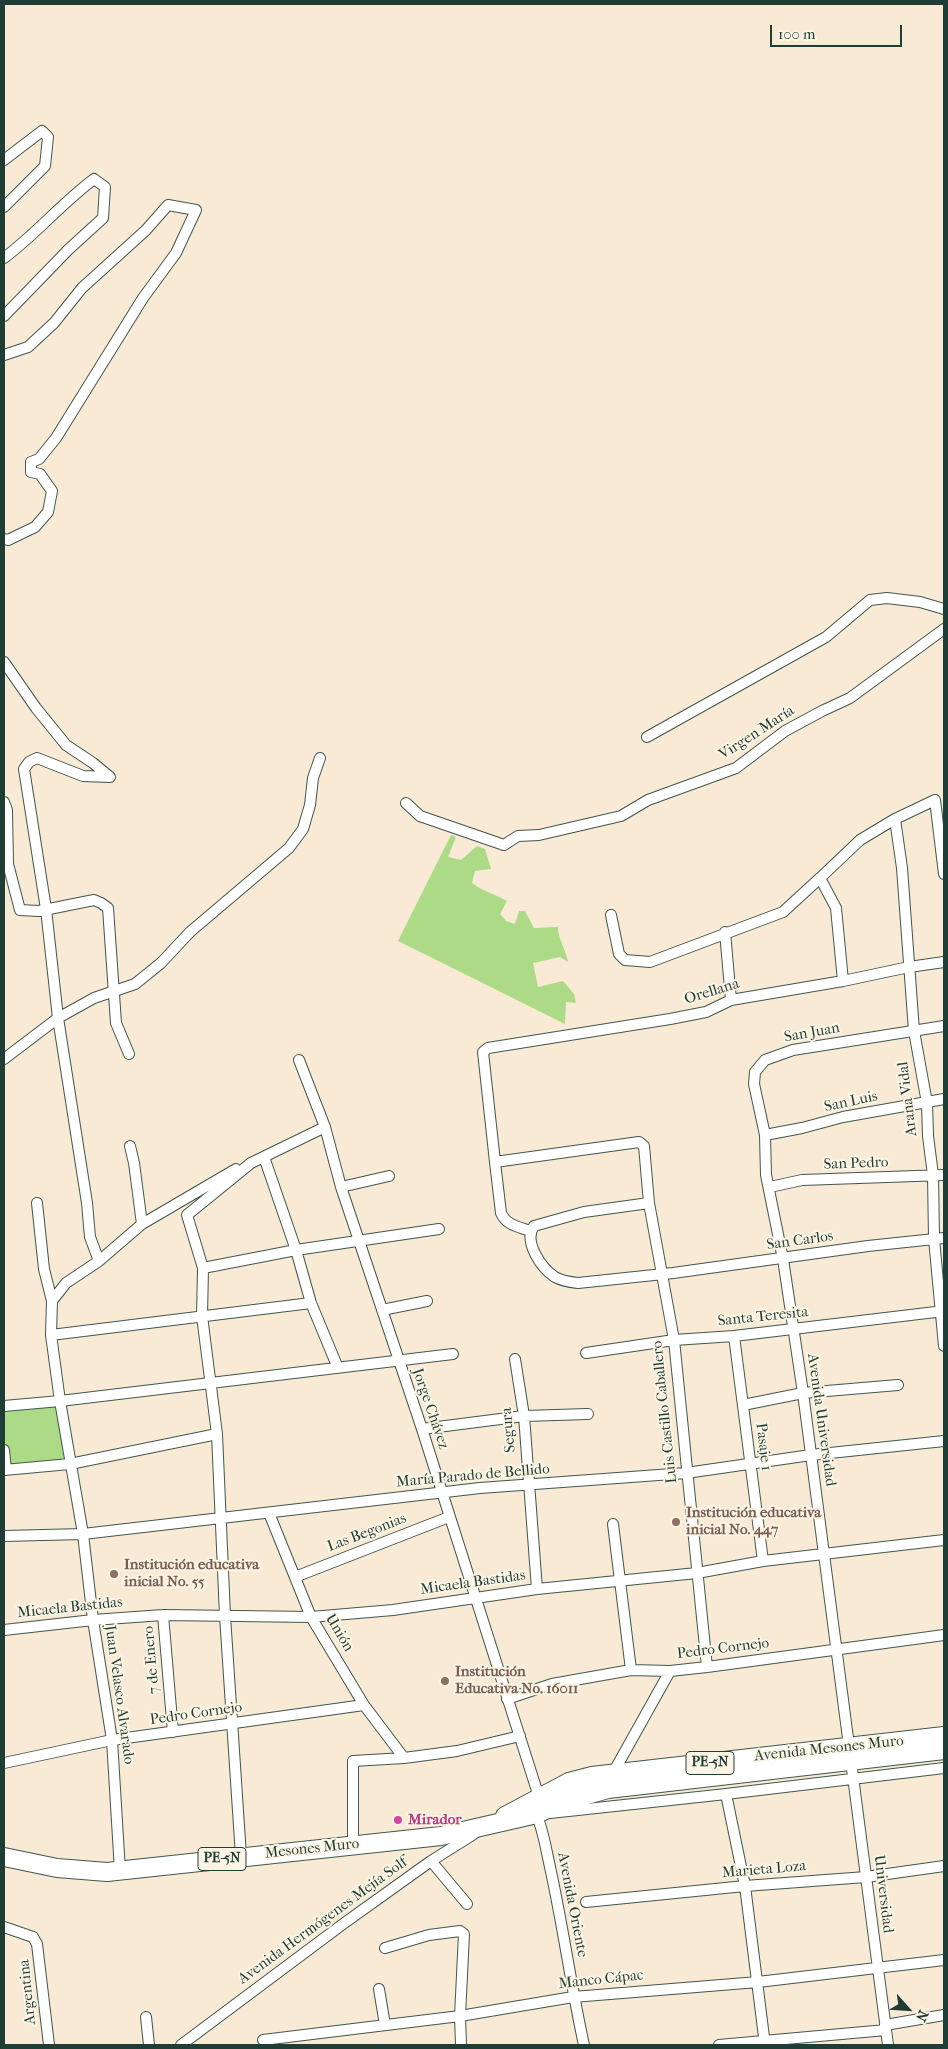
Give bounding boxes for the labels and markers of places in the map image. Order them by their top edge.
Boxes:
place label: Institución educativa inicial No. 447 [686,1504,821,1539]
marker: Institución educativa inicial No. 447 [670,1516,682,1528]
place label: Institución educativa inicial No. 55 [124,1556,259,1591]
marker: Institución educativa inicial No. 55 [108,1568,120,1580]
place label: Institución Educativa No. 16011 [455,1663,578,1698]
marker: Institución Educativa No. 16011 [439,1675,451,1687]
place label: Mirador [408,1811,462,1829]
marker: Mirador [392,1814,404,1826]

